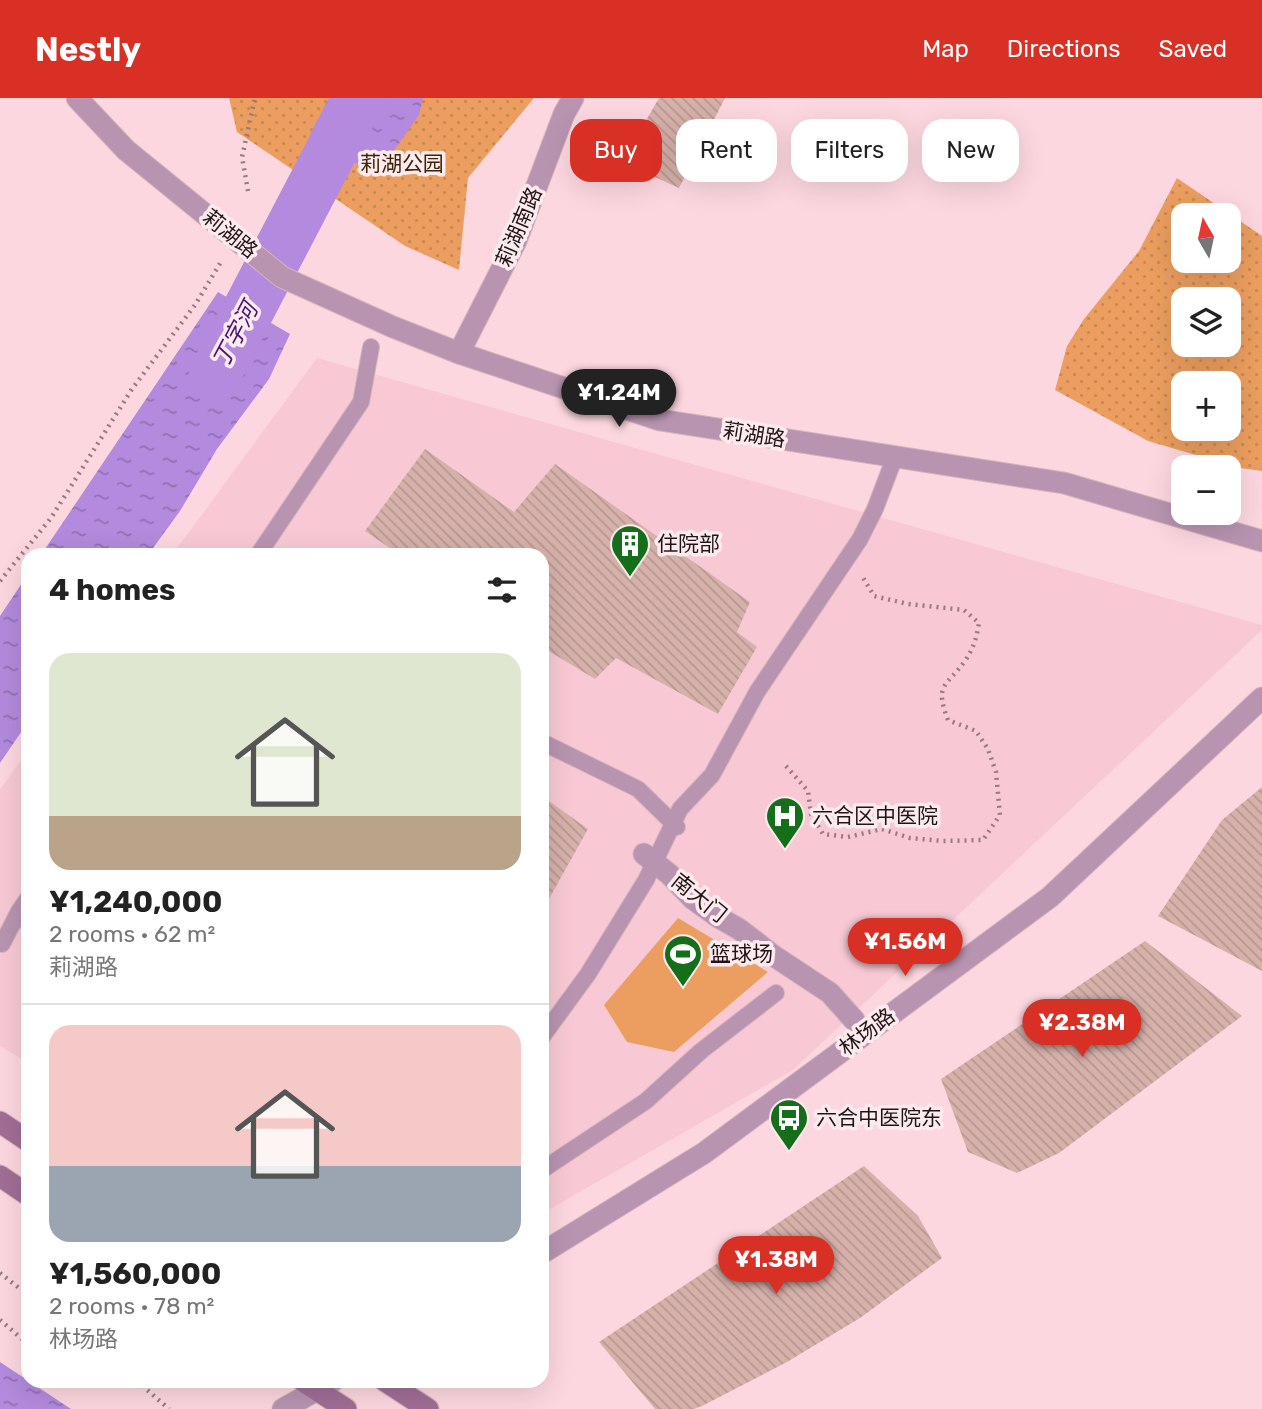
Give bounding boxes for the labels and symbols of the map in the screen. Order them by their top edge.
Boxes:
park label: 莉湖公园 [360,151,444,176]
street label: 莉湖南路 [491,183,546,270]
north arrow [1171,203,1241,273]
street label: 莉湖路 [198,204,263,263]
water label: 丁字河 [206,294,265,372]
pin: ¥1.24M [562,370,676,429]
street label: 莉湖路 [721,417,787,452]
building icon: 住院部 [609,523,651,578]
place label: 住院部 [657,531,720,556]
hospital icon: 六合区中医院 [764,795,806,850]
place label: 六合区中医院 [812,803,938,828]
street label: 南大门 [667,868,732,927]
pin: ¥1.56M [848,918,962,978]
sports icon: 篮球场 [662,933,704,988]
place label: 篮球场 [710,941,773,966]
pin: ¥2.38M [1025,1000,1139,1059]
street label: 林场路 [834,1003,899,1061]
bus stop icon: 六合中医院东 [768,1097,810,1152]
place label: 六合中医院东 [816,1105,942,1130]
pin: ¥1.38M [719,1236,833,1296]

